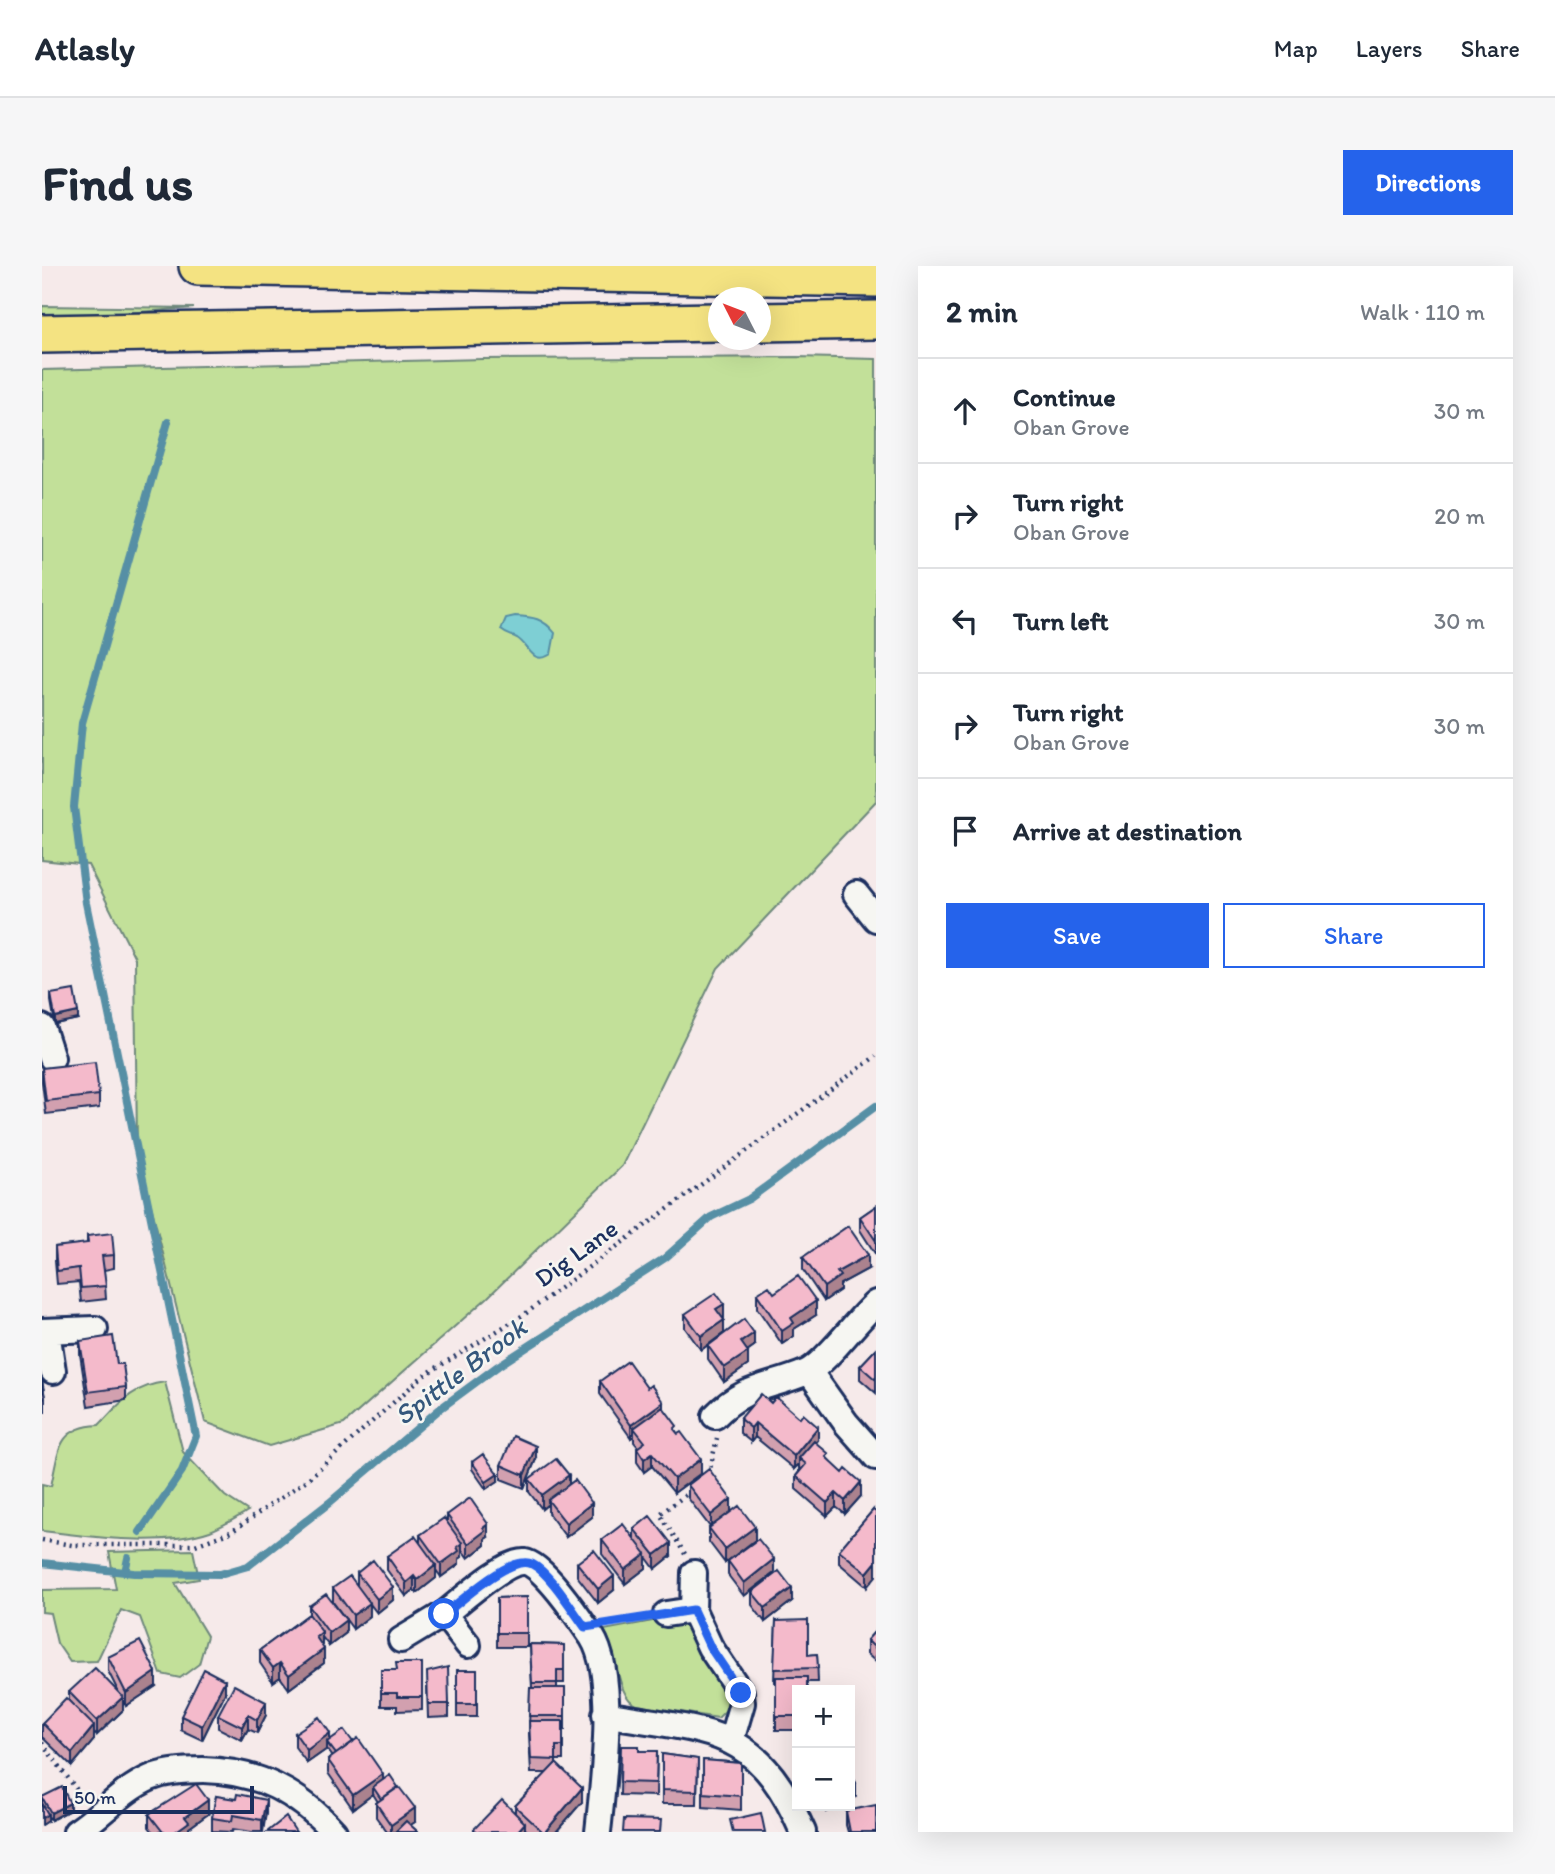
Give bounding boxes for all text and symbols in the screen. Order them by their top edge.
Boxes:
text: Atlasly [35,29,135,68]
text: Map [1274,34,1318,63]
text: Layers [1356,34,1423,63]
text: Share [1461,34,1520,63]
button: Directions [1343,150,1513,215]
text: Find us [42,153,193,212]
north arrow [708,287,771,350]
text: 2 min [946,293,1017,330]
text: Walk · 110 m [1360,298,1485,326]
text: Continue [1013,381,1116,413]
icon: ahead [946,392,984,430]
text: 30 m [1434,397,1485,425]
text: Oban Grove [1013,413,1129,441]
text: Turn right [1013,486,1124,518]
icon: right [946,497,984,535]
text: 20 m [1434,502,1485,530]
text: Oban Grove [1013,518,1129,546]
icon: left [946,602,984,640]
text: Turn left [1013,605,1109,637]
text: 30 m [1434,607,1485,635]
text: Turn right [1013,696,1124,728]
icon: right [946,707,984,745]
text: 30 m [1434,712,1485,740]
text: Oban Grove [1013,728,1129,756]
icon: arrive [946,812,984,850]
text: Arrive at destination [1013,815,1242,847]
button: Save [946,903,1209,968]
button: Share [1223,903,1485,968]
street label: Dig Lane [528,1212,624,1294]
water label: Spittle Brook [387,1309,534,1432]
route start [428,1598,459,1629]
route end [725,1677,756,1708]
map controls [792,1685,855,1811]
button: + [792,1685,855,1748]
button: − [792,1748,855,1811]
scale bar [63,1783,254,1815]
text: 50 m [74,1786,116,1809]

